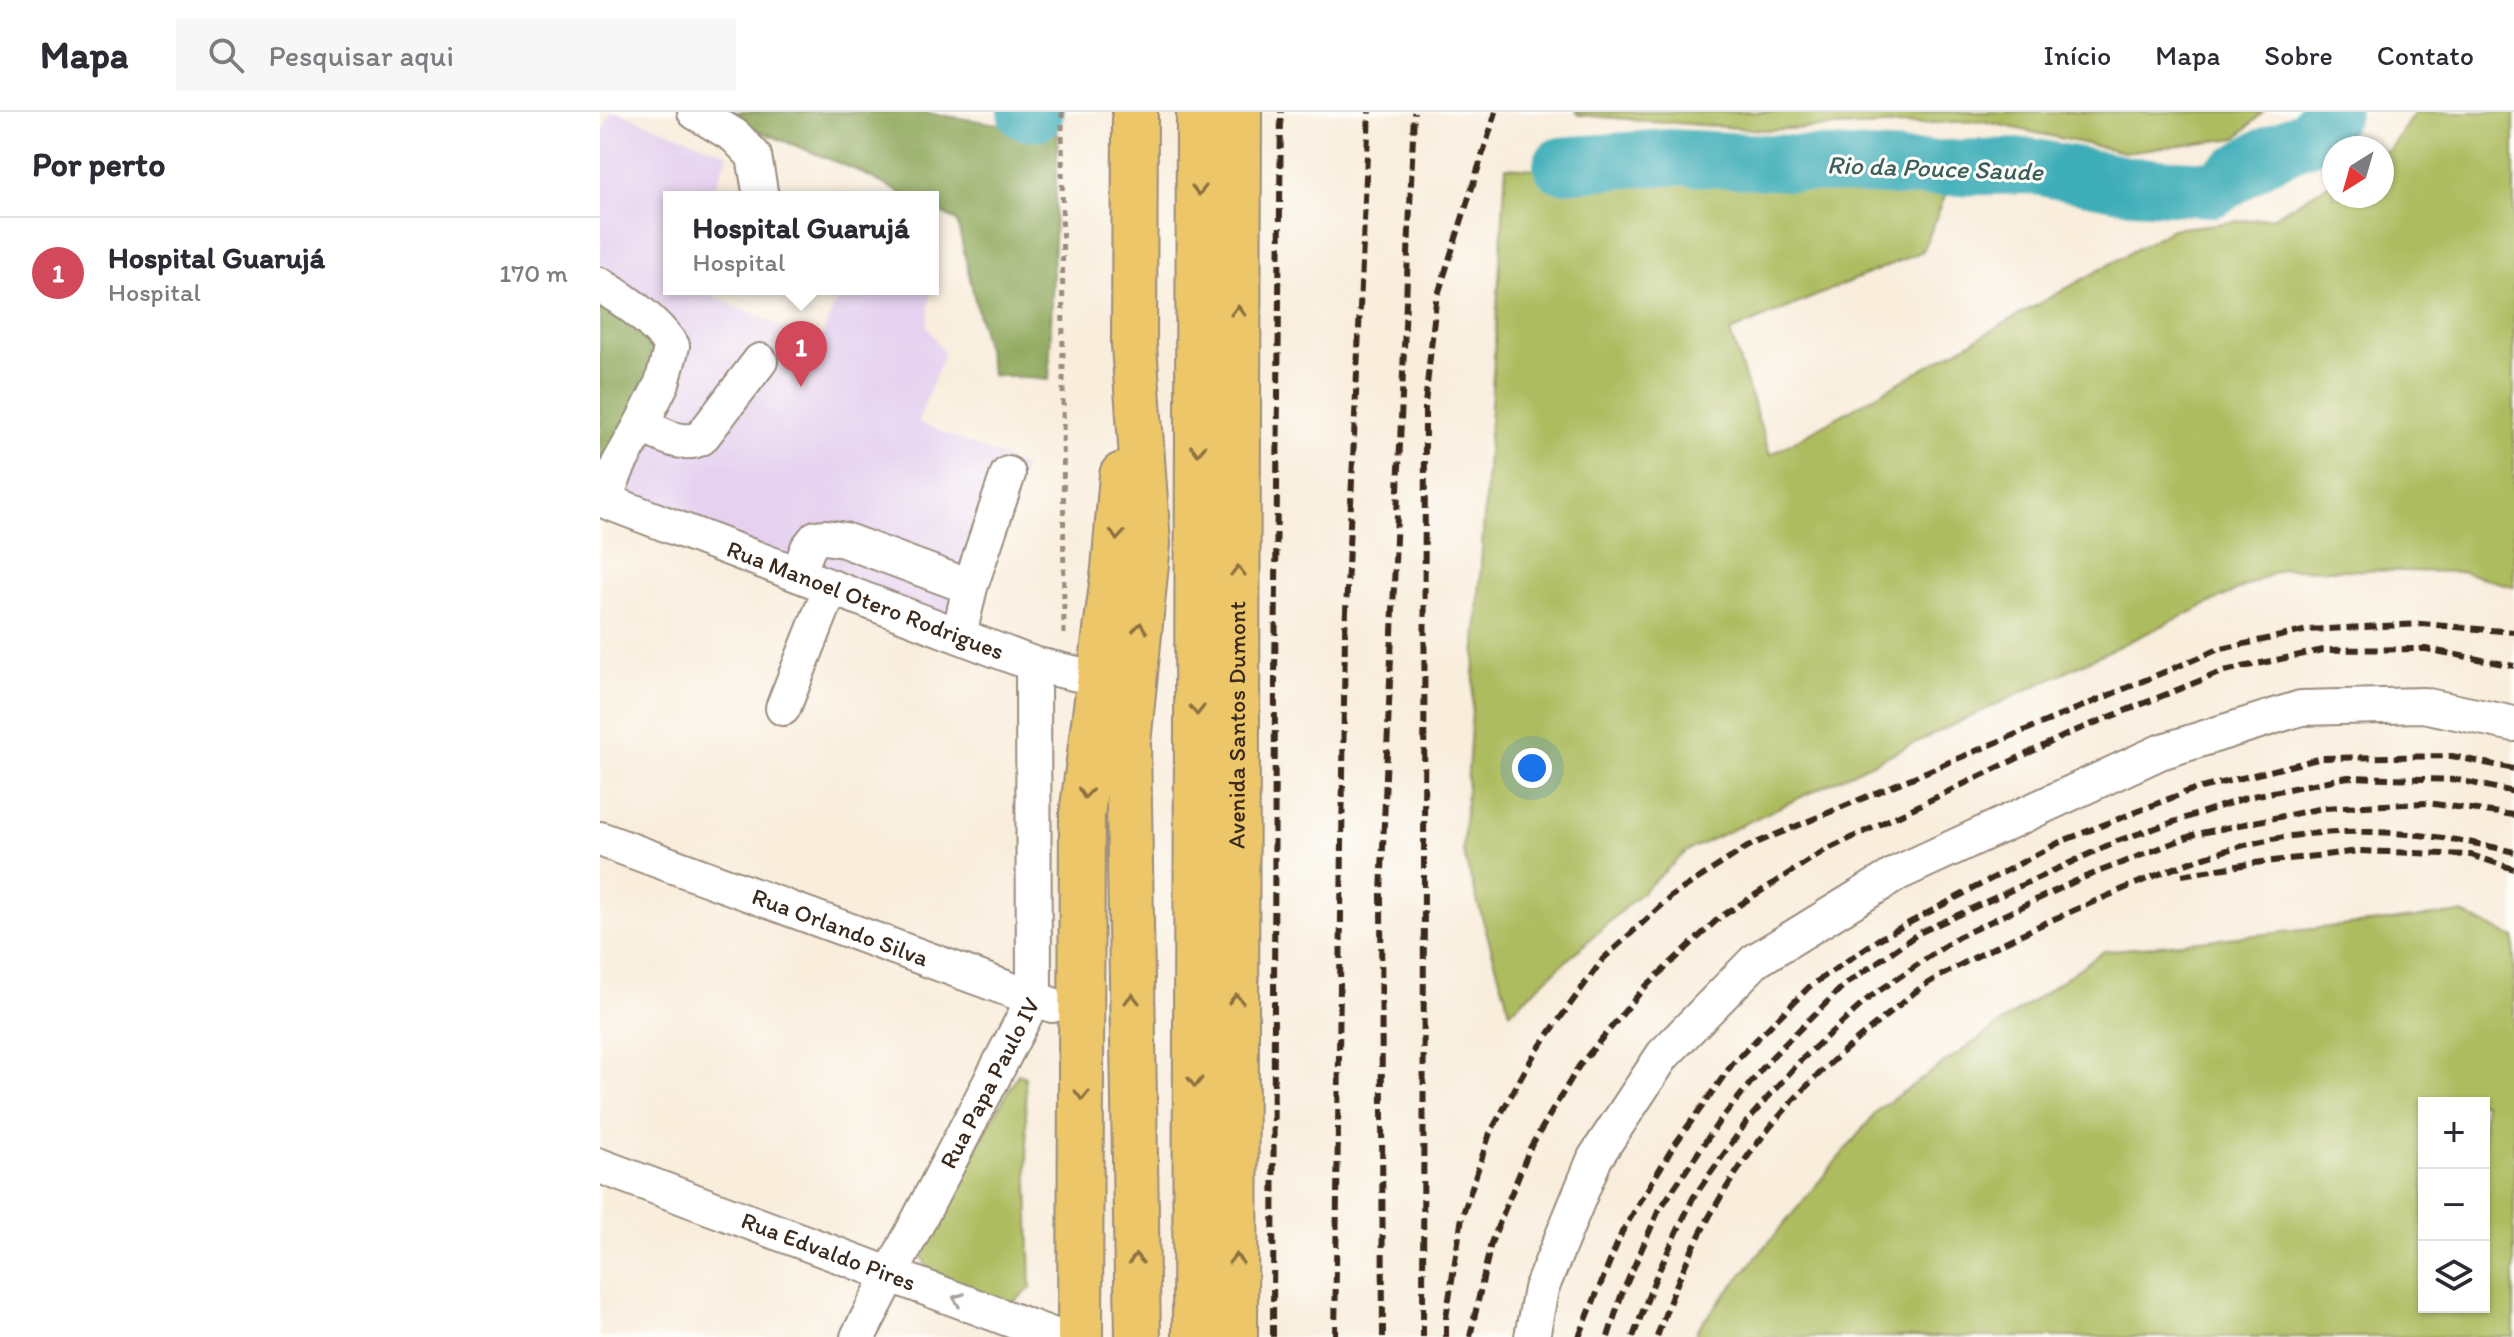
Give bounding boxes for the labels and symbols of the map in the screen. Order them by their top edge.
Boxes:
north arrow [2322,136,2394,208]
water label: Rio da Pouce Saude [1827,148,2045,188]
one-way arrow [1190,184,1208,197]
one-way arrow [1229,304,1247,317]
pin: 1 [775,321,827,387]
one-way arrow [1189,444,1207,457]
one-way arrow [1109,529,1126,542]
street label: Rua Manoel Otero Rodrigues [723,534,1008,666]
one-way arrow [1229,564,1246,577]
street label: Avenida Santos Dumont [1222,601,1251,849]
one-way arrow [1131,621,1148,634]
one-way arrow [1188,704,1206,717]
your location [1512,748,1552,788]
one-way arrow [1077,786,1094,799]
street label: Rua Orlando Silva [748,881,933,973]
one-way arrow [1123,992,1141,1005]
one-way arrow [1227,992,1245,1005]
street label: Rua Papa Paulo IV [933,993,1046,1173]
one-way arrow [1186,1076,1204,1089]
one-way arrow [1073,1089,1091,1102]
street label: Rua Edvaldo Pires [737,1205,920,1297]
one-way arrow [1128,1252,1145,1265]
one-way arrow [1227,1252,1245,1265]
one-way arrow [952,1292,966,1309]

